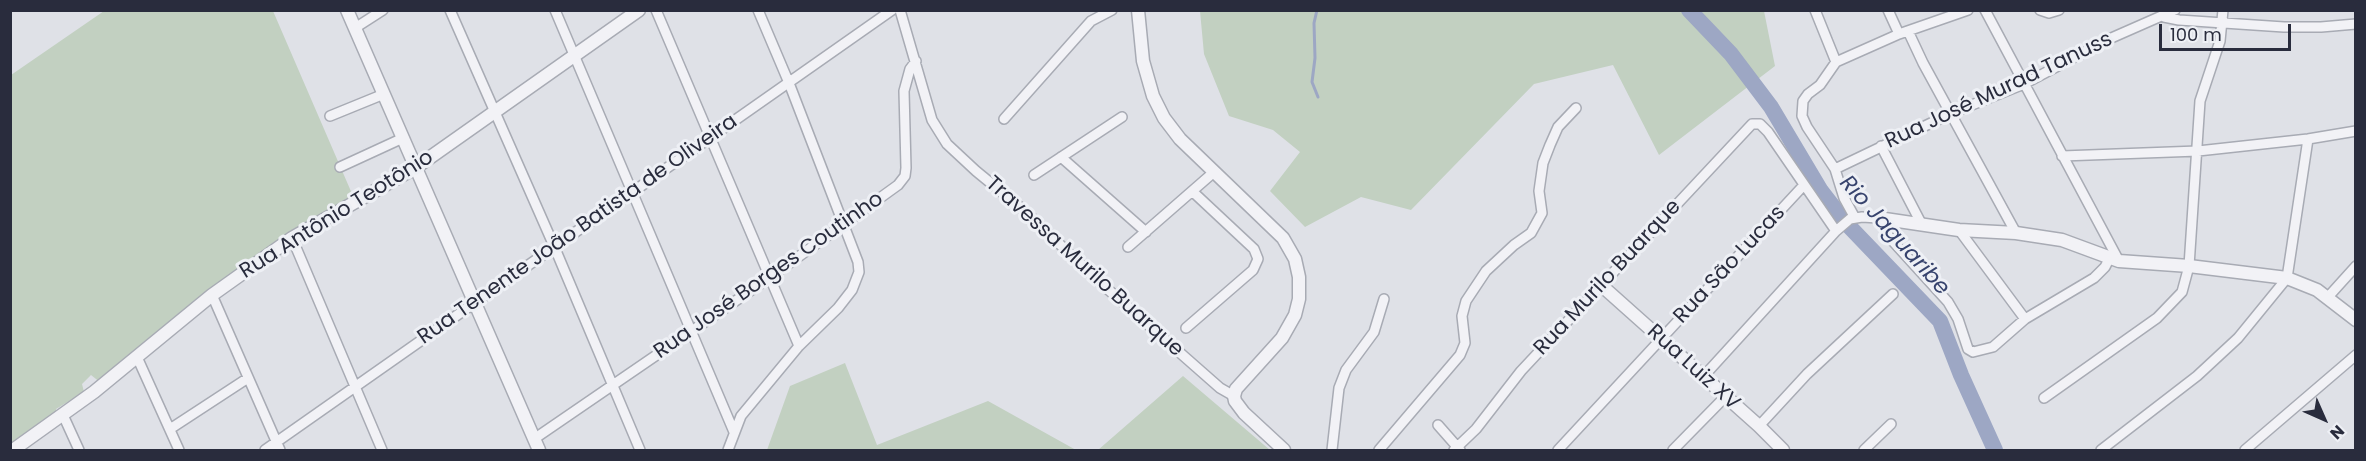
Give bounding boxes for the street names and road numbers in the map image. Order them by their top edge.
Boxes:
street label: Rua José Murad Tanuss [1881,27,2117,155]
street label: Rua Tenente João Batista de Oliveira [413,109,743,351]
street label: Rua Antônio Teotônio [236,145,438,285]
street label: Travessa Murilo Buarque [980,171,1188,363]
street label: Rua José Borges Coutinho [649,187,889,365]
street label: Rua Murilo Buarque [1529,195,1687,361]
street label: Rua São Lucas [1669,201,1791,329]
street label: Rua Luiz XV [1641,320,1745,416]

